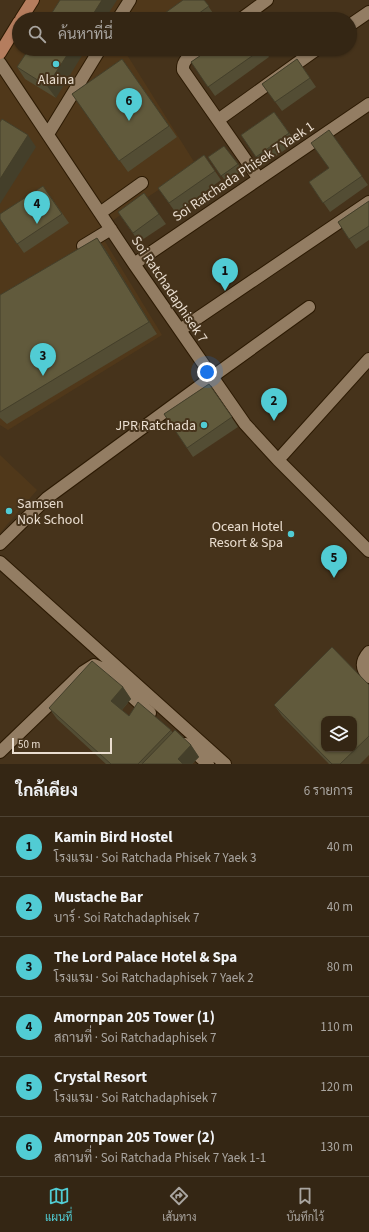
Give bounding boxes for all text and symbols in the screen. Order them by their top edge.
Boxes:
search box [12,12,357,56]
icon: search [26,23,48,45]
text: ค้นหาที่นี่ [58,24,113,45]
marker: Alaina [51,59,61,69]
place label: Alaina [38,70,74,90]
pin: 6 [116,88,142,121]
street label: Soi Ratchada Phisek 7 Yaek 1 [169,117,318,227]
pin: 4 [24,191,50,224]
street label: Soi Ratchadaphisek 7 [126,232,212,347]
pin: 1 [212,258,238,291]
pin: 3 [30,343,56,376]
your location [197,362,217,382]
pin: 2 [261,388,287,421]
place label: JPR Ratchada [115,416,196,436]
marker: JPR Ratchada [199,420,209,430]
place label: Samsen Nok School [17,494,84,530]
marker: Samsen Nok School [4,506,14,516]
place label: Ocean Hotel Resort & Spa [209,517,283,553]
marker: Ocean Hotel Resort & Spa [286,529,296,539]
pin: 5 [321,545,347,578]
map controls [321,716,357,752]
button: layers [321,716,357,752]
scale bar [12,736,112,755]
text: 50 m [18,737,40,752]
text: ใกล้เคียง [16,779,78,803]
text: 6 รายการ [304,782,353,800]
text: Kamin Bird Hostel [54,827,173,848]
text: 1 [26,838,32,856]
text: 40 m [327,838,353,856]
text: โรงแรม · Soi Ratchada Phisek 7 Yaek 3 [54,849,256,867]
text: Mustache Bar [54,887,143,908]
text: 2 [26,898,32,916]
text: 40 m [327,898,353,916]
text: บาร์ · Soi Ratchadaphisek 7 [54,909,199,927]
text: The Lord Palace Hotel & Spa [54,947,237,968]
text: 3 [26,958,32,976]
text: 80 m [327,958,353,976]
text: โรงแรม · Soi Ratchadaphisek 7 Yaek 2 [54,969,254,987]
text: Amornpan 205 Tower (1) [54,1007,215,1028]
text: 4 [26,1018,32,1036]
text: 110 m [320,1018,353,1036]
text: สถานที่ · Soi Ratchadaphisek 7 [54,1029,217,1047]
text: Crystal Resort [54,1067,147,1088]
text: 5 [26,1078,32,1096]
text: 120 m [320,1078,353,1096]
text: โรงแรม · Soi Ratchadaphisek 7 [54,1089,217,1107]
text: Amornpan 205 Tower (2) [54,1127,215,1148]
text: 6 [26,1138,32,1156]
text: 130 m [320,1138,353,1156]
text: สถานที่ · Soi Ratchada Phisek 7 Yaek 1-1 [54,1149,266,1167]
tab: แผนที่ [45,1185,72,1225]
tab: เส้นทาง [162,1185,197,1225]
tab: บันทึกไว้ [286,1185,324,1225]

